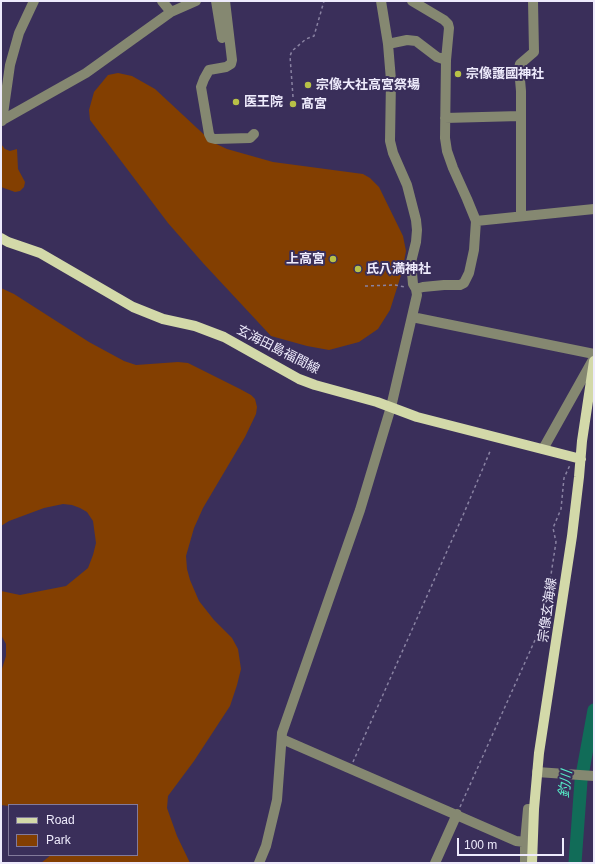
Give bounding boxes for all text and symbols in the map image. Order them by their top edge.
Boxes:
place label: 宗像護國神社 [466,66,544,82]
marker: 宗像護國神社 [453,69,463,79]
place label: 宗像大社高宮祭場 [316,77,420,93]
marker: 宗像大社高宮祭場 [303,80,313,90]
place label: 医王院 [244,94,283,110]
place label: 髙宮 [301,96,327,112]
marker: 医王院 [231,97,241,107]
marker: 髙宮 [288,99,298,109]
place label: 上高宮 [286,251,325,267]
marker: 上高宮 [328,254,338,264]
place label: 氏八満神社 [366,261,431,277]
marker: 氏八満神社 [353,264,363,274]
street label: 玄海田島福間線 [234,322,322,378]
street label: 宗像玄海線 [536,577,560,643]
water label: 釣川 [556,769,576,799]
legend [8,804,138,856]
text: Road [46,813,75,827]
scale bar [459,830,566,856]
text: Park [46,833,71,847]
text: 100 m [464,838,497,852]

